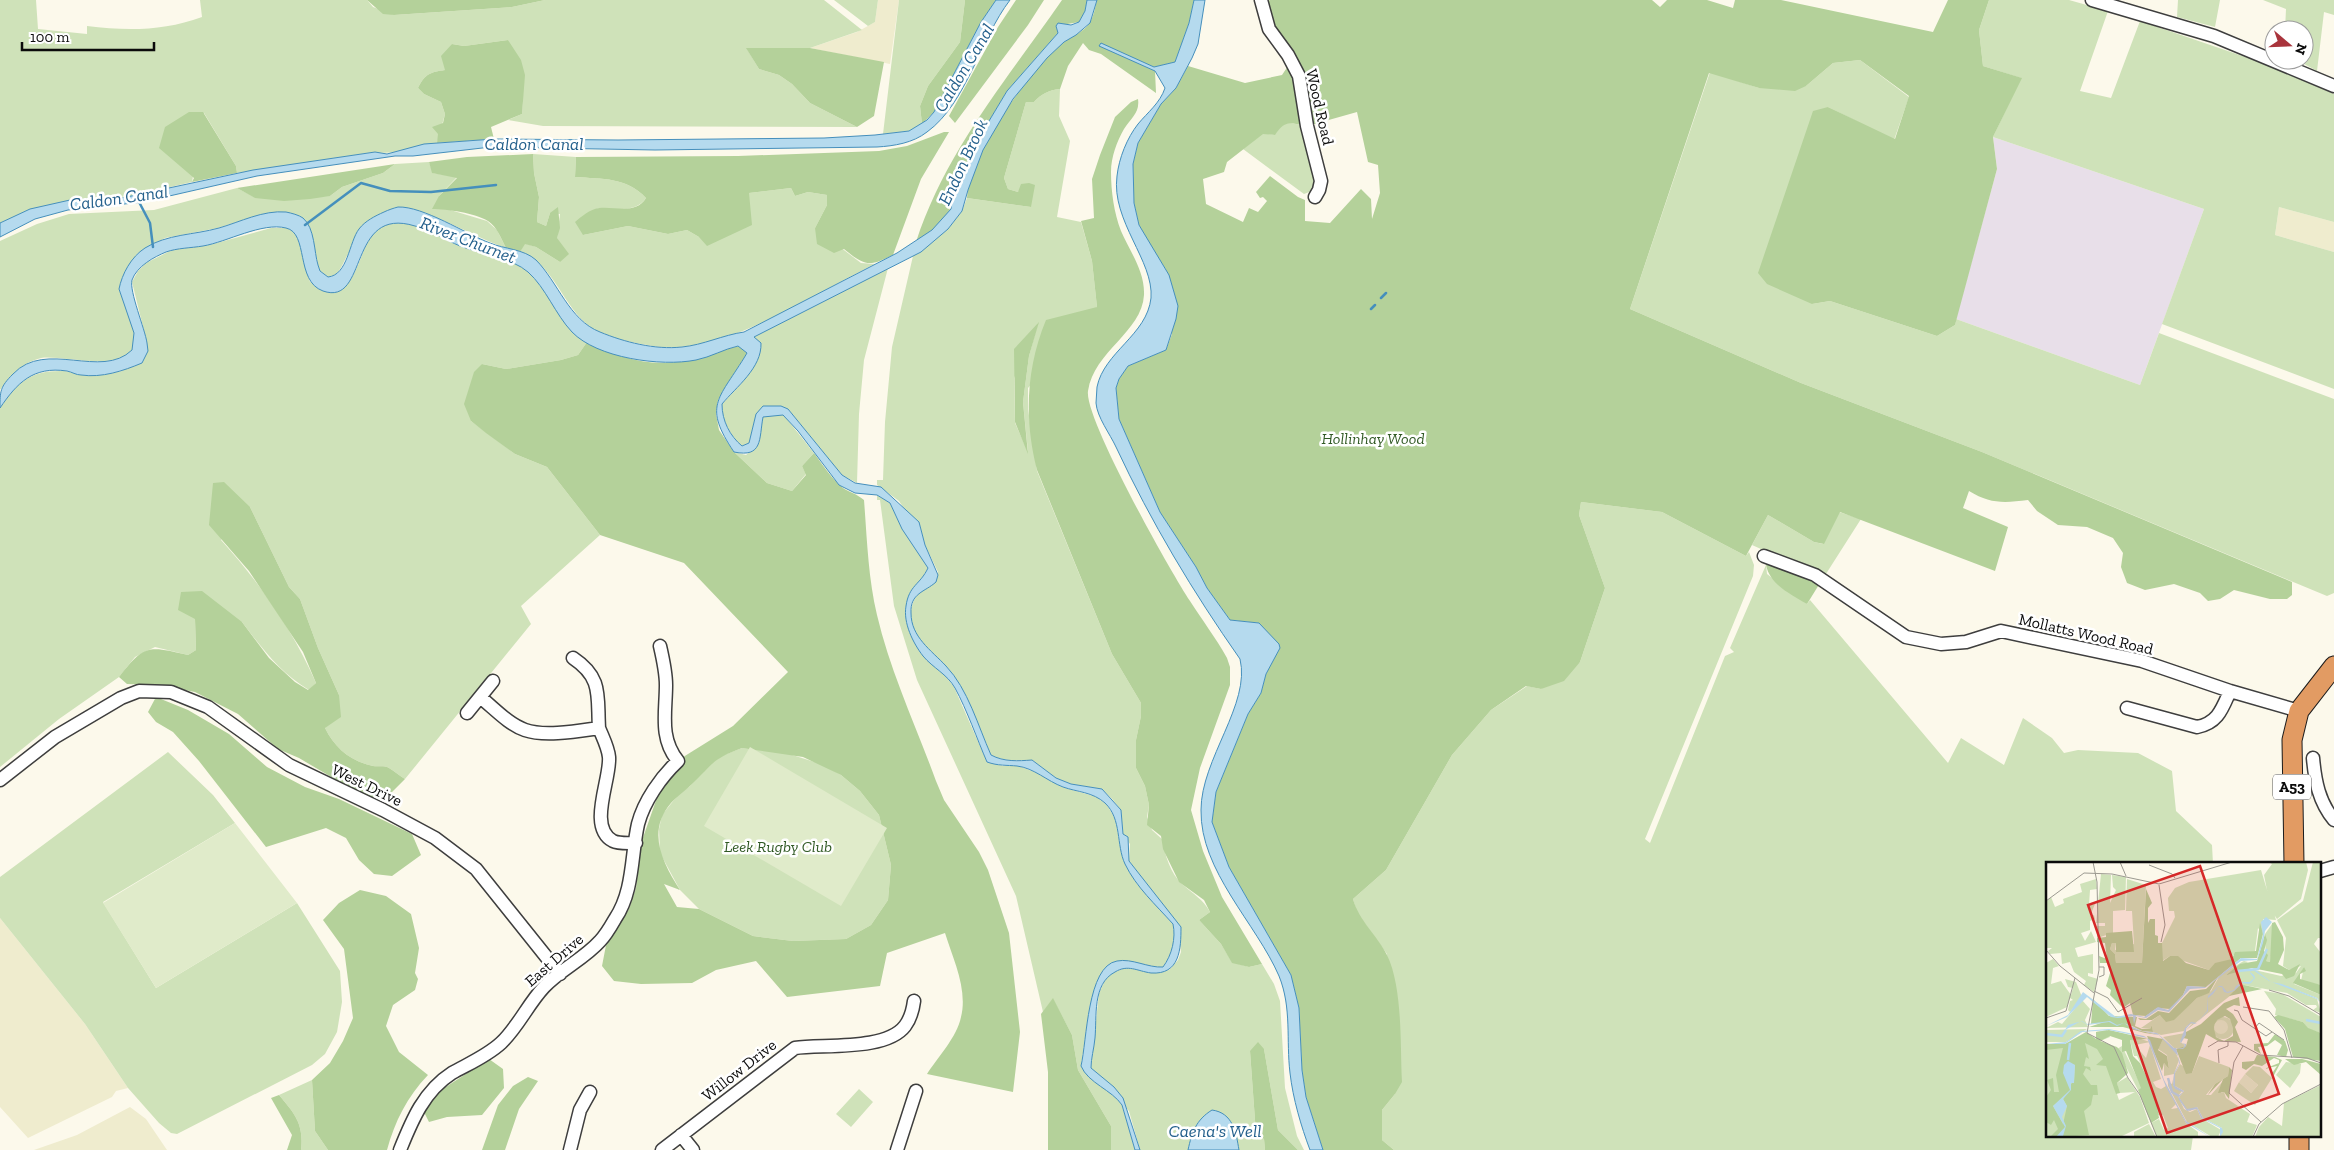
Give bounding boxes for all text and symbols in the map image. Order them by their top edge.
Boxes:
scale bar [22,20,155,52]
water label: Caldon Canal [929,20,999,116]
north arrow [2264,20,2314,70]
text: 100 m [30,28,69,46]
text: N [2291,41,2311,57]
street label: Wood Road [1302,67,1338,147]
water label: Endon Brook [933,115,993,209]
water label: Caldon Canal [485,133,583,155]
water label: Caldon Canal [68,180,170,216]
water label: River Churnet [417,212,519,268]
park label: Hollinhay Wood [1321,429,1425,448]
street label: Mollatts Wood Road [2017,609,2155,659]
street label: West Drive [329,760,405,810]
road number: A53 [2273,774,2311,800]
park label: Leek Rugby Club [724,837,832,856]
inset map [2046,862,2322,1138]
street label: East Drive [521,929,587,991]
street label: Willow Drive [698,1035,780,1105]
water label: Caena's Well [1168,1120,1262,1142]

